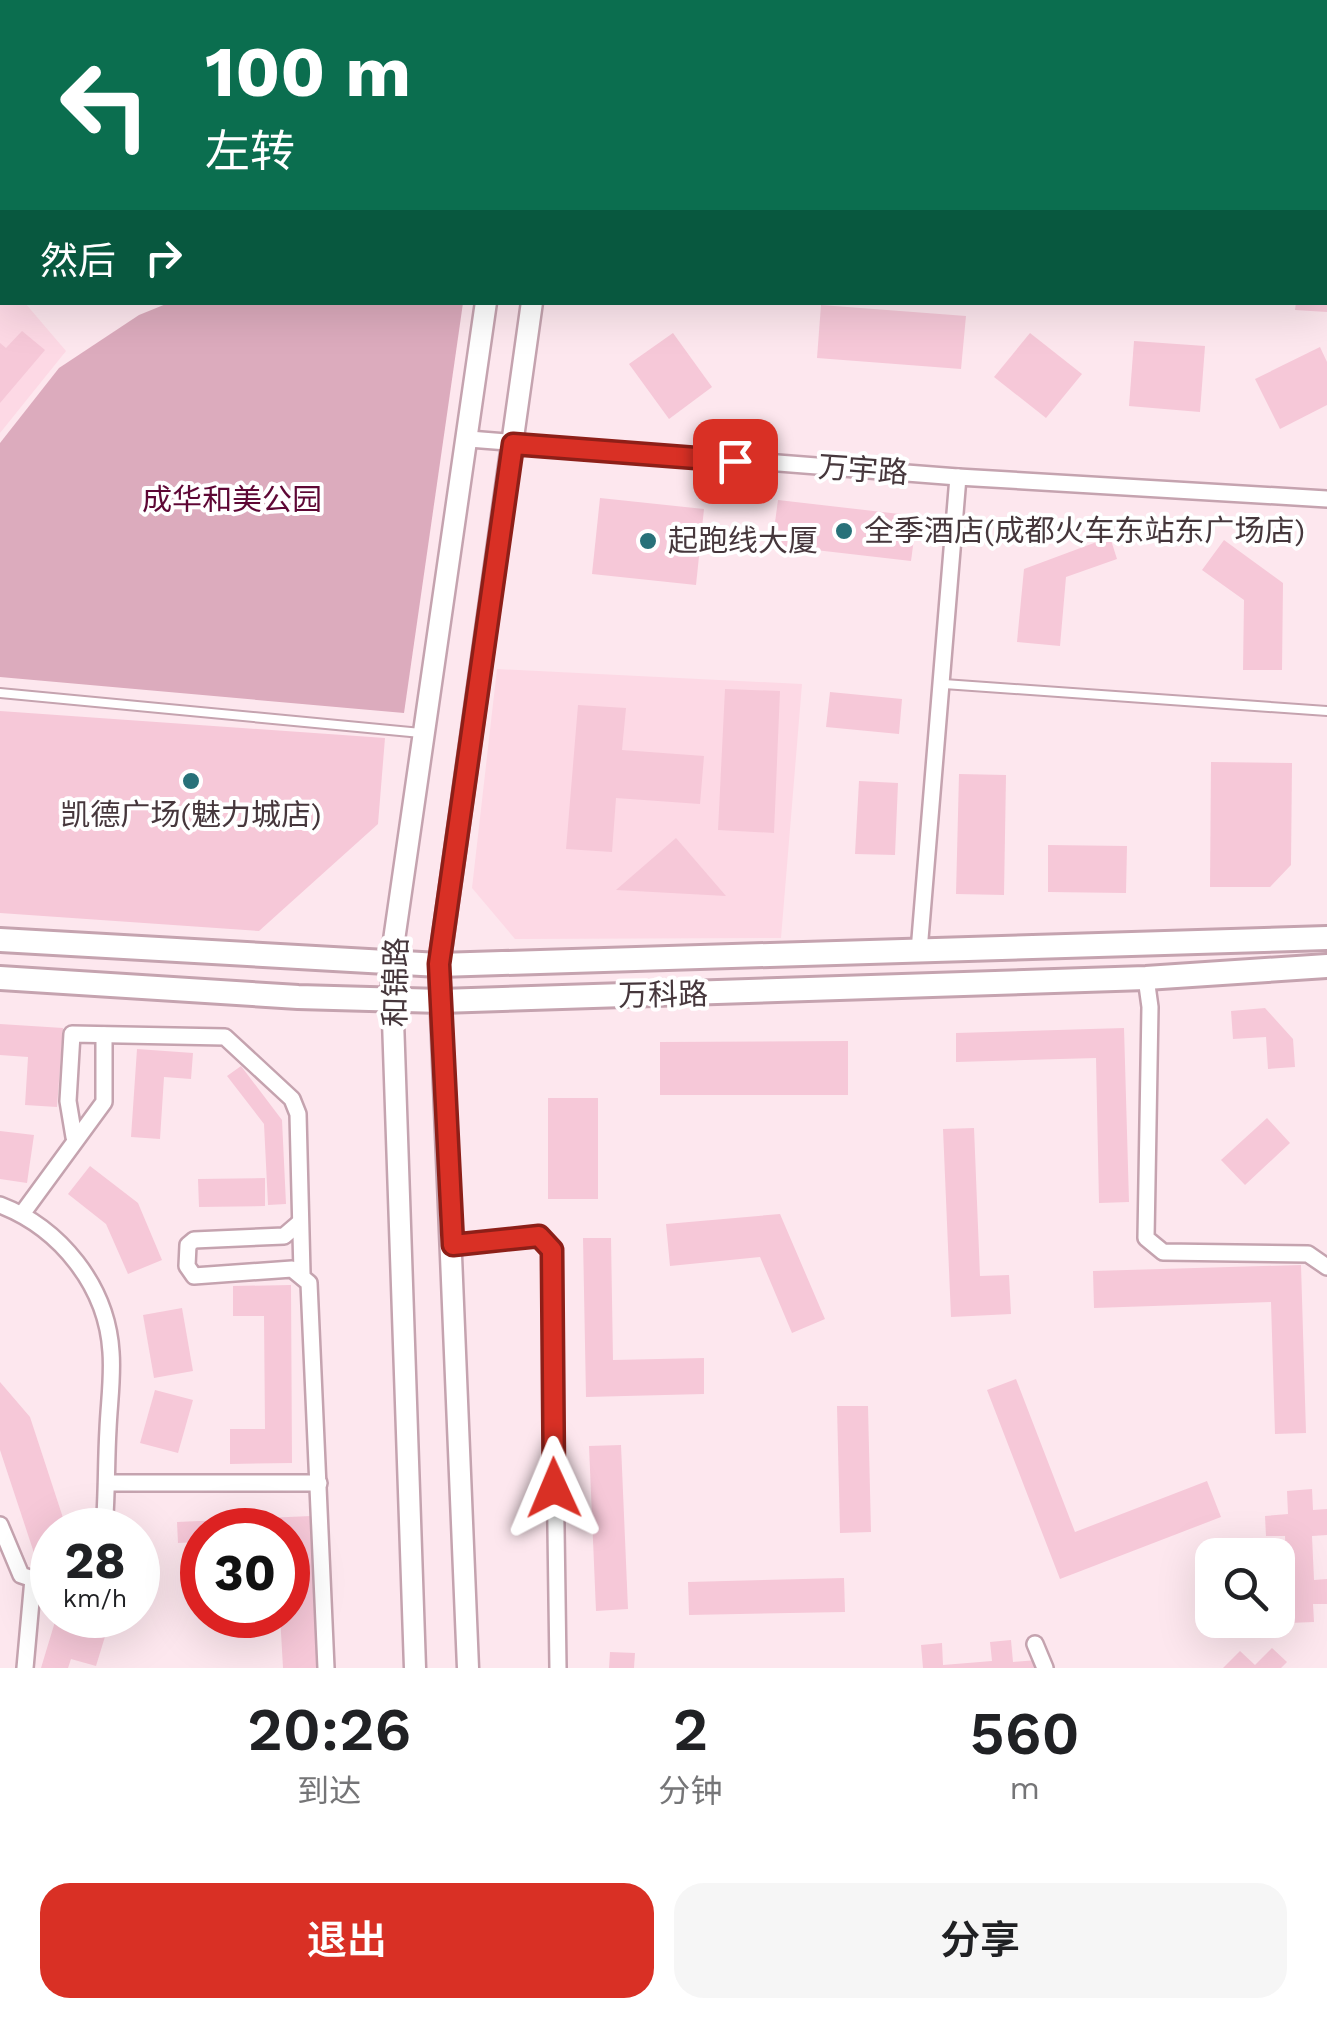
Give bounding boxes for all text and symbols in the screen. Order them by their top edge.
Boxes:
text: 100 m [205,31,411,113]
icon: left [40,40,170,170]
text: 左转 [205,125,295,178]
icon: right [136,230,191,285]
text: 然后 [40,239,116,283]
pin [693,419,778,504]
icon: arrive [708,434,763,489]
street label: 万宇路 [817,449,909,490]
park label: 成华和美公园 [142,482,322,517]
place label: 全季酒店(成都火车东站东广场店) [864,513,1305,548]
marker: 全季酒店(成都火车东站东广场店) [833,520,855,542]
place label: 起跑线大厦 [668,523,818,558]
marker: 起跑线大厦 [637,530,659,552]
marker: 凯德广场(魅力城店) [180,770,202,792]
place label: 凯德广场(魅力城店) [61,797,322,832]
street label: 和锦路 [377,937,414,1027]
street label: 万科路 [618,976,708,1013]
position arrow [502,1436,606,1540]
speed limit sign: 30 [180,1508,310,1638]
text: 28 [64,1531,126,1590]
map controls [1195,1538,1295,1638]
button: search [1195,1538,1295,1638]
text: km/h [63,1584,127,1613]
text: 20:26 [247,1694,411,1765]
text: 2 [673,1694,708,1765]
text: 560 [970,1698,1080,1769]
text: m [1009,1769,1040,1807]
text: 到达 [297,1772,361,1810]
text: 分钟 [658,1772,722,1810]
button: 退出 [40,1883,654,1998]
button: 分享 [674,1883,1287,1998]

